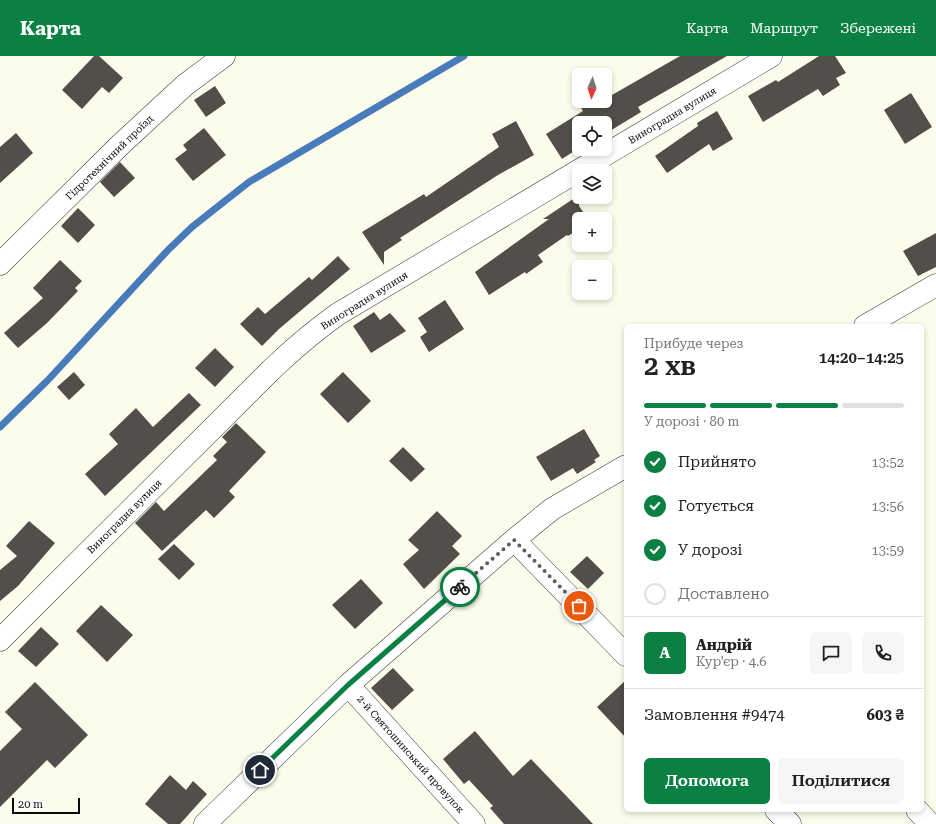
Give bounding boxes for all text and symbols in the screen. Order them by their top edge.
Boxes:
text: Карта [20,17,81,40]
text: Карта [686,20,728,36]
text: Маршрут [750,20,818,36]
text: Збережені [840,20,916,36]
north arrow [572,68,612,108]
map controls [572,68,612,300]
street label: Виноградна вулиця [626,85,718,146]
street label: Гідротехнічний проїзд [64,112,156,202]
button: locate [572,116,612,156]
button: layers [572,164,612,204]
button: + [572,212,612,252]
button: − [572,260,612,300]
street label: Виноградна вулиця [319,269,410,332]
text: Прибуде через [644,336,743,351]
text: 14:20–14:25 [819,349,904,367]
text: 2 хв [644,351,696,381]
text: У дорозі · 80 m [644,414,739,429]
icon: check [644,451,666,473]
text: Прийнято [678,453,756,471]
text: 13:52 [872,455,904,470]
street label: Виноградна вулиця [85,477,164,556]
icon: check [644,495,666,517]
text: Готується [678,497,754,515]
text: 13:56 [872,499,904,514]
icon: check [644,539,666,561]
text: У дорозі [678,541,742,559]
text: 13:59 [872,543,904,558]
courier [440,567,480,607]
icon: bike [449,576,471,598]
text: Доставлено [678,585,769,603]
pin [562,589,596,623]
icon: bag [568,595,590,617]
button: chat [810,632,852,674]
button: phone [862,632,904,674]
text: Андрій [696,636,752,654]
text: А [660,644,670,662]
text: Кур’єр · 4.6 [696,654,767,669]
street label: 2-й Святошинський провулок [355,693,467,816]
text: Замовлення #9474 [644,706,785,724]
text: 603 ₴ [867,706,904,724]
pin [243,753,277,787]
button: Допомога [644,758,770,804]
button: Поділитися [778,758,904,804]
icon: home [249,759,271,781]
scale bar [12,796,80,815]
text: 20 m [18,798,43,811]

